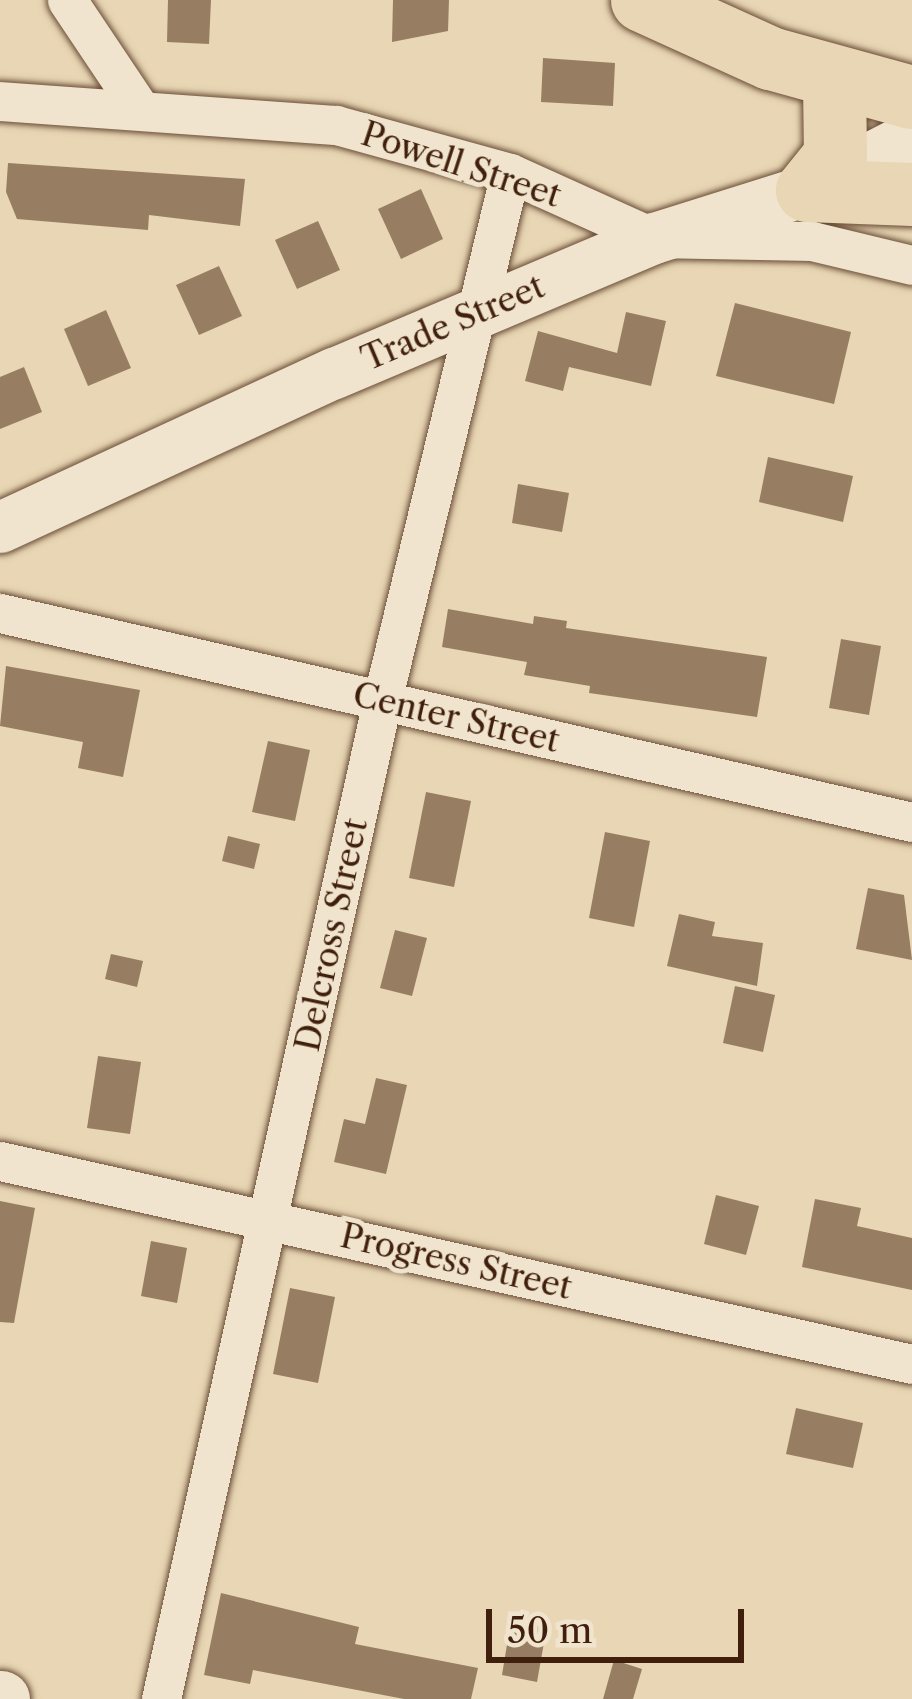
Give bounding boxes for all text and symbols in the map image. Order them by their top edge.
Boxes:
street label: Powell Street [356,114,566,216]
street label: Trade Street [356,267,550,379]
street label: Center Street [349,675,563,761]
street label: Delcross Street [288,815,376,1055]
street label: Progress Street [337,1216,575,1308]
scale bar [492,1585,750,1659]
text: 50 m [507,1608,592,1652]

